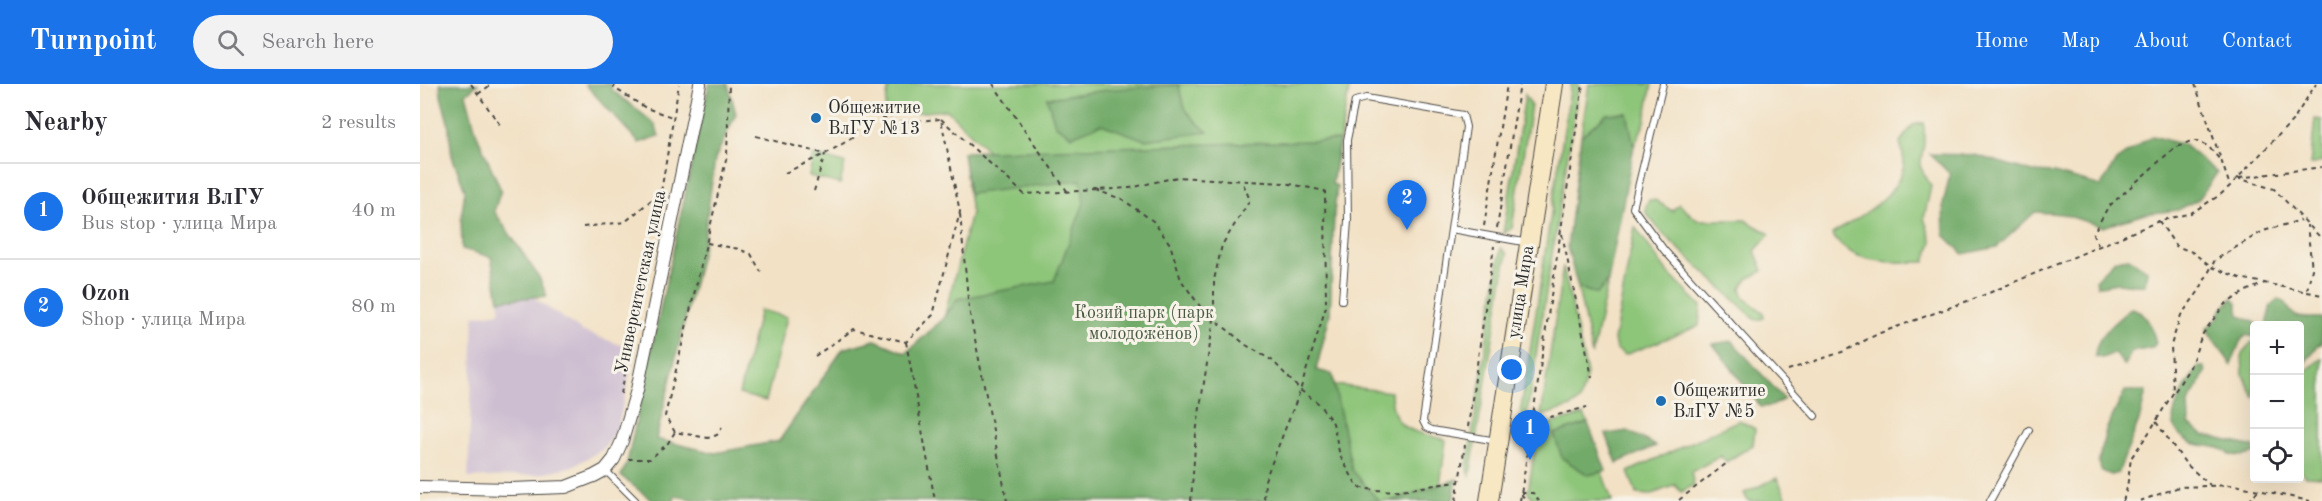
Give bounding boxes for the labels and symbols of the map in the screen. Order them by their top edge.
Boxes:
place label: Общежитие ВлГУ №13 [828,99,921,138]
marker: Общежитие ВлГУ №13 [809,111,823,125]
pin: 2 [1388,180,1426,230]
street label: Университетская улица [613,189,669,375]
street label: улица Мира [1505,244,1537,340]
park label: Козий парк (парк молодожёнов) [1074,303,1214,343]
your location [1497,355,1526,384]
place label: Общежитие ВлГУ №5 [1673,382,1766,421]
marker: Общежитие ВлГУ №5 [1654,394,1668,408]
pin: 1 [1510,410,1550,460]

